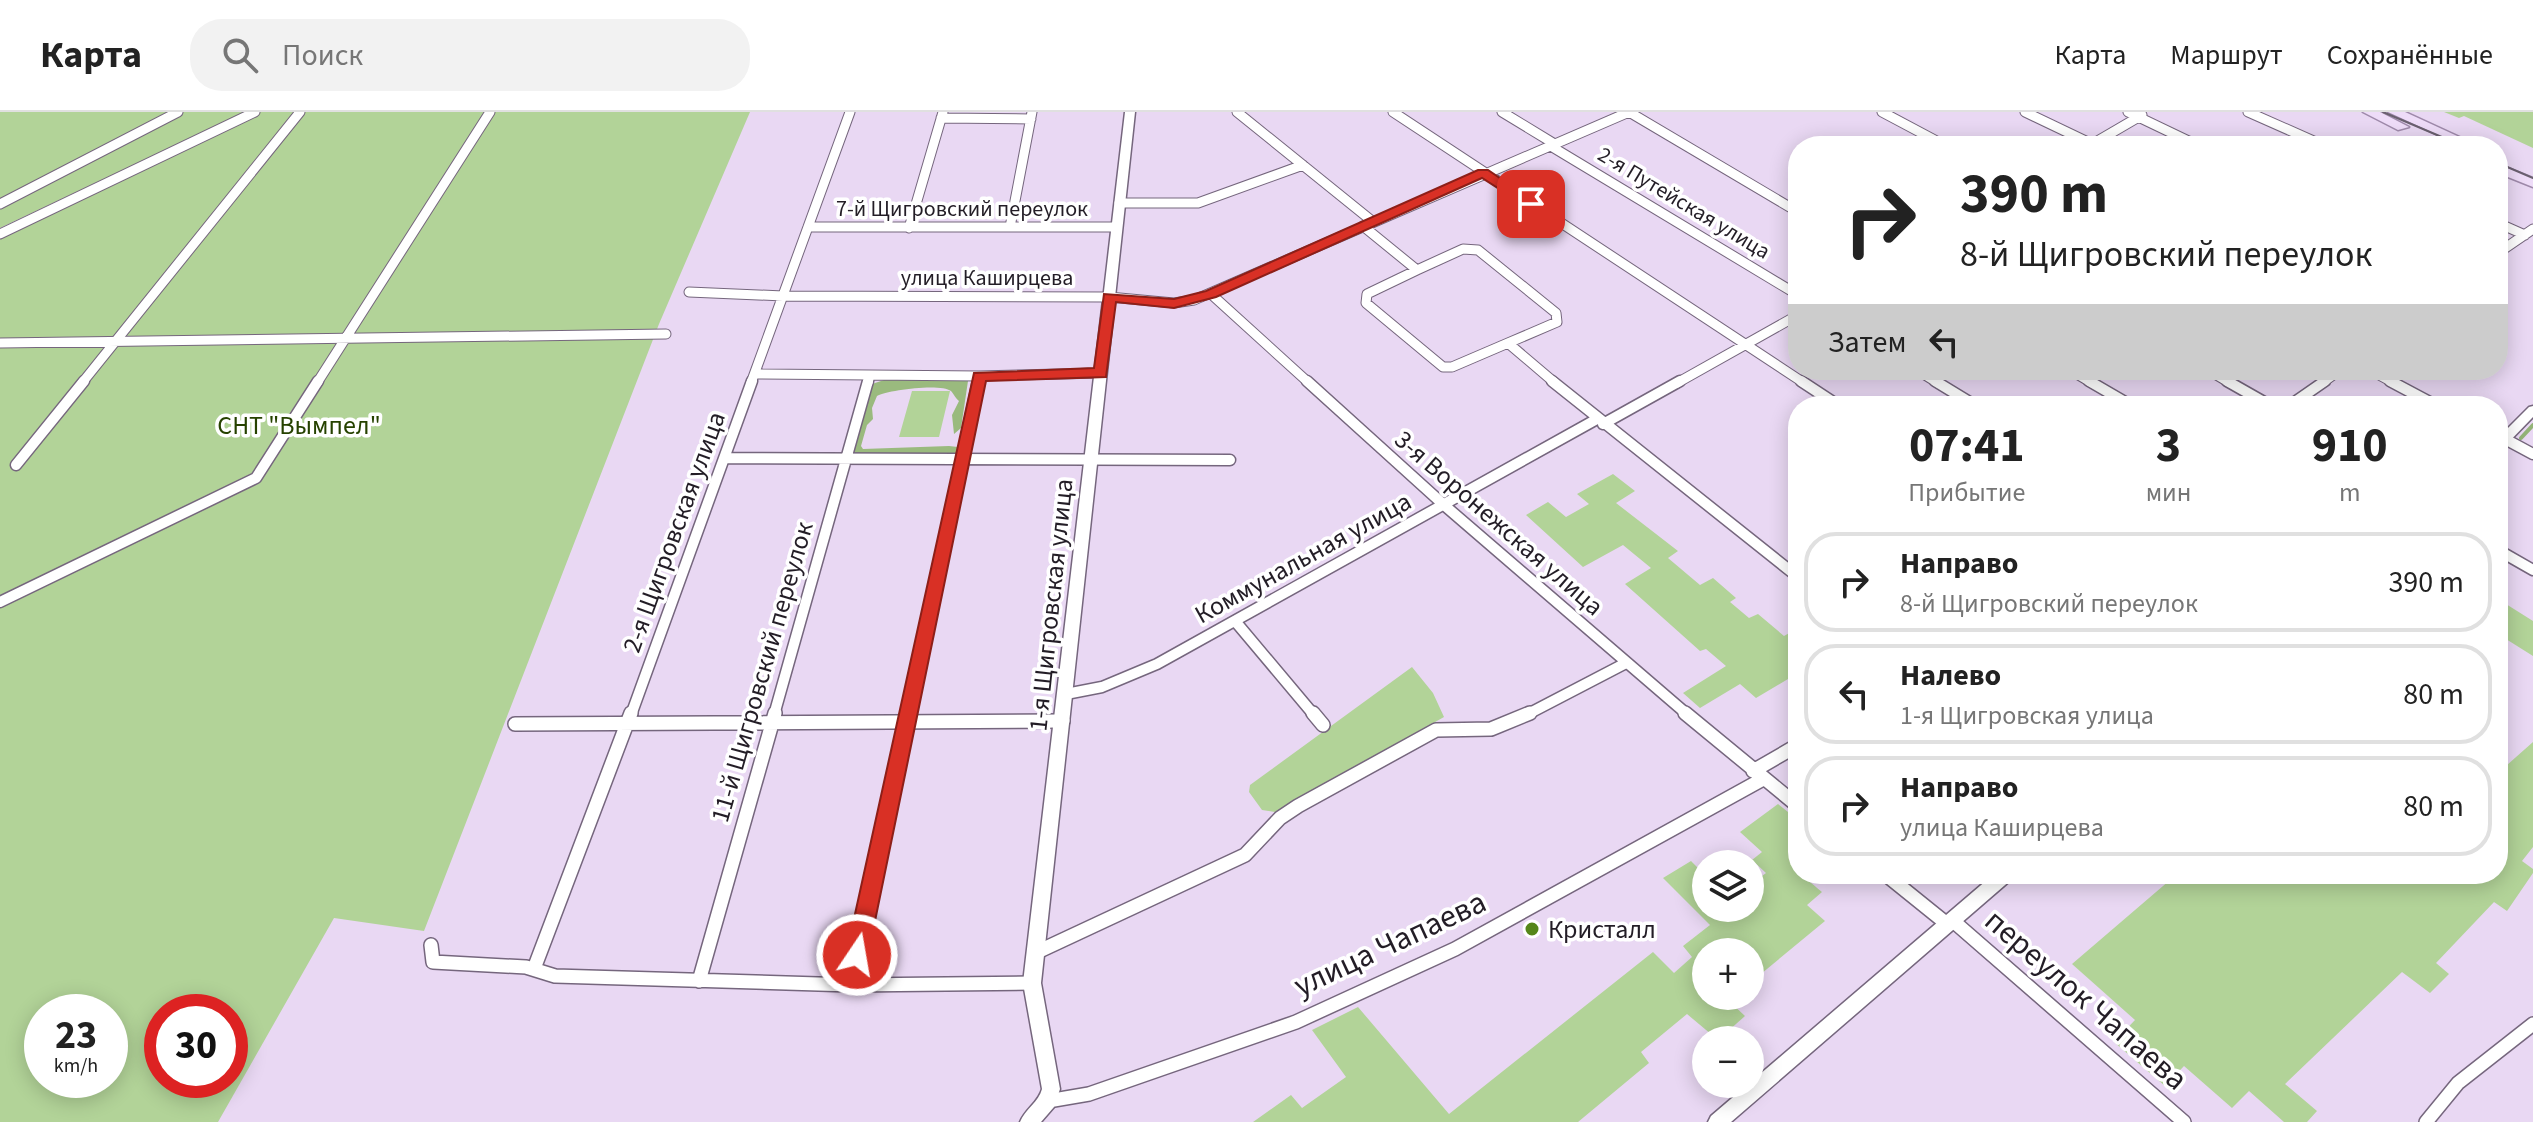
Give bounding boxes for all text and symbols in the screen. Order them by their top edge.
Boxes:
search box [190,19,750,91]
text: Карта [40,28,142,82]
icon: search [218,33,262,77]
text: Поиск [282,34,363,77]
text: Карта [2055,35,2126,75]
text: Маршрут [2170,35,2283,75]
text: Сохранённые [2327,35,2493,75]
street label: 2-я Путейская улица [1592,139,1776,267]
text: 390 m [1960,155,2108,234]
icon: right [1828,168,1932,272]
pin [1497,170,1565,238]
icon: arrive [1509,182,1553,226]
street label: 7-й Щигровский переулок [836,193,1088,225]
text: 8-й Щигровский переулок [1960,229,2372,280]
street label: улица Каширцева [901,262,1073,294]
icon: left [1922,320,1966,364]
text: Затем [1828,321,1906,364]
street label: 2-я Щигровская улица [613,406,735,658]
park label: СНТ "Вымпел" [217,407,381,444]
text: 07:41 [1909,412,2025,480]
text: 3 [2156,412,2181,480]
text: 910 [2312,412,2388,480]
street label: 3-я Воронежская улица [1386,422,1612,624]
text: Прибытие [1908,474,2025,511]
text: мин [2146,474,2191,511]
text: m [2339,474,2360,511]
street label: 1-я Щигровская улица [1019,477,1083,733]
street label: Коммунальная улица [1188,483,1418,633]
street label: 11-й Щигровский переулок [701,517,823,826]
text: Направо [1900,542,2018,585]
icon: right [1832,560,1876,604]
text: 390 m [2388,561,2464,604]
text: 8-й Щигровский переулок [1900,585,2198,622]
text: Налево [1900,654,2001,697]
icon: left [1832,672,1876,716]
text: 80 m [2403,673,2464,716]
text: 1-я Щигровская улица [1900,697,2154,734]
text: Направо [1900,766,2018,809]
icon: right [1832,784,1876,828]
text: 80 m [2403,785,2464,828]
text: улица Каширцева [1900,809,2104,846]
map controls [1692,850,1764,1098]
button: layers [1692,850,1764,922]
street label: улица Чапаева [1286,879,1494,1009]
street label: переулок Чапаева [1974,899,2198,1101]
place label: Кристалл [1548,911,1656,948]
position arrow [815,913,899,997]
marker: Кристалл [1523,920,1541,938]
button: + [1692,938,1764,1010]
speed limit sign: 30 [144,994,248,1098]
text: 23 [55,1007,97,1064]
button: − [1692,1026,1764,1098]
text: km/h [54,1052,98,1080]

